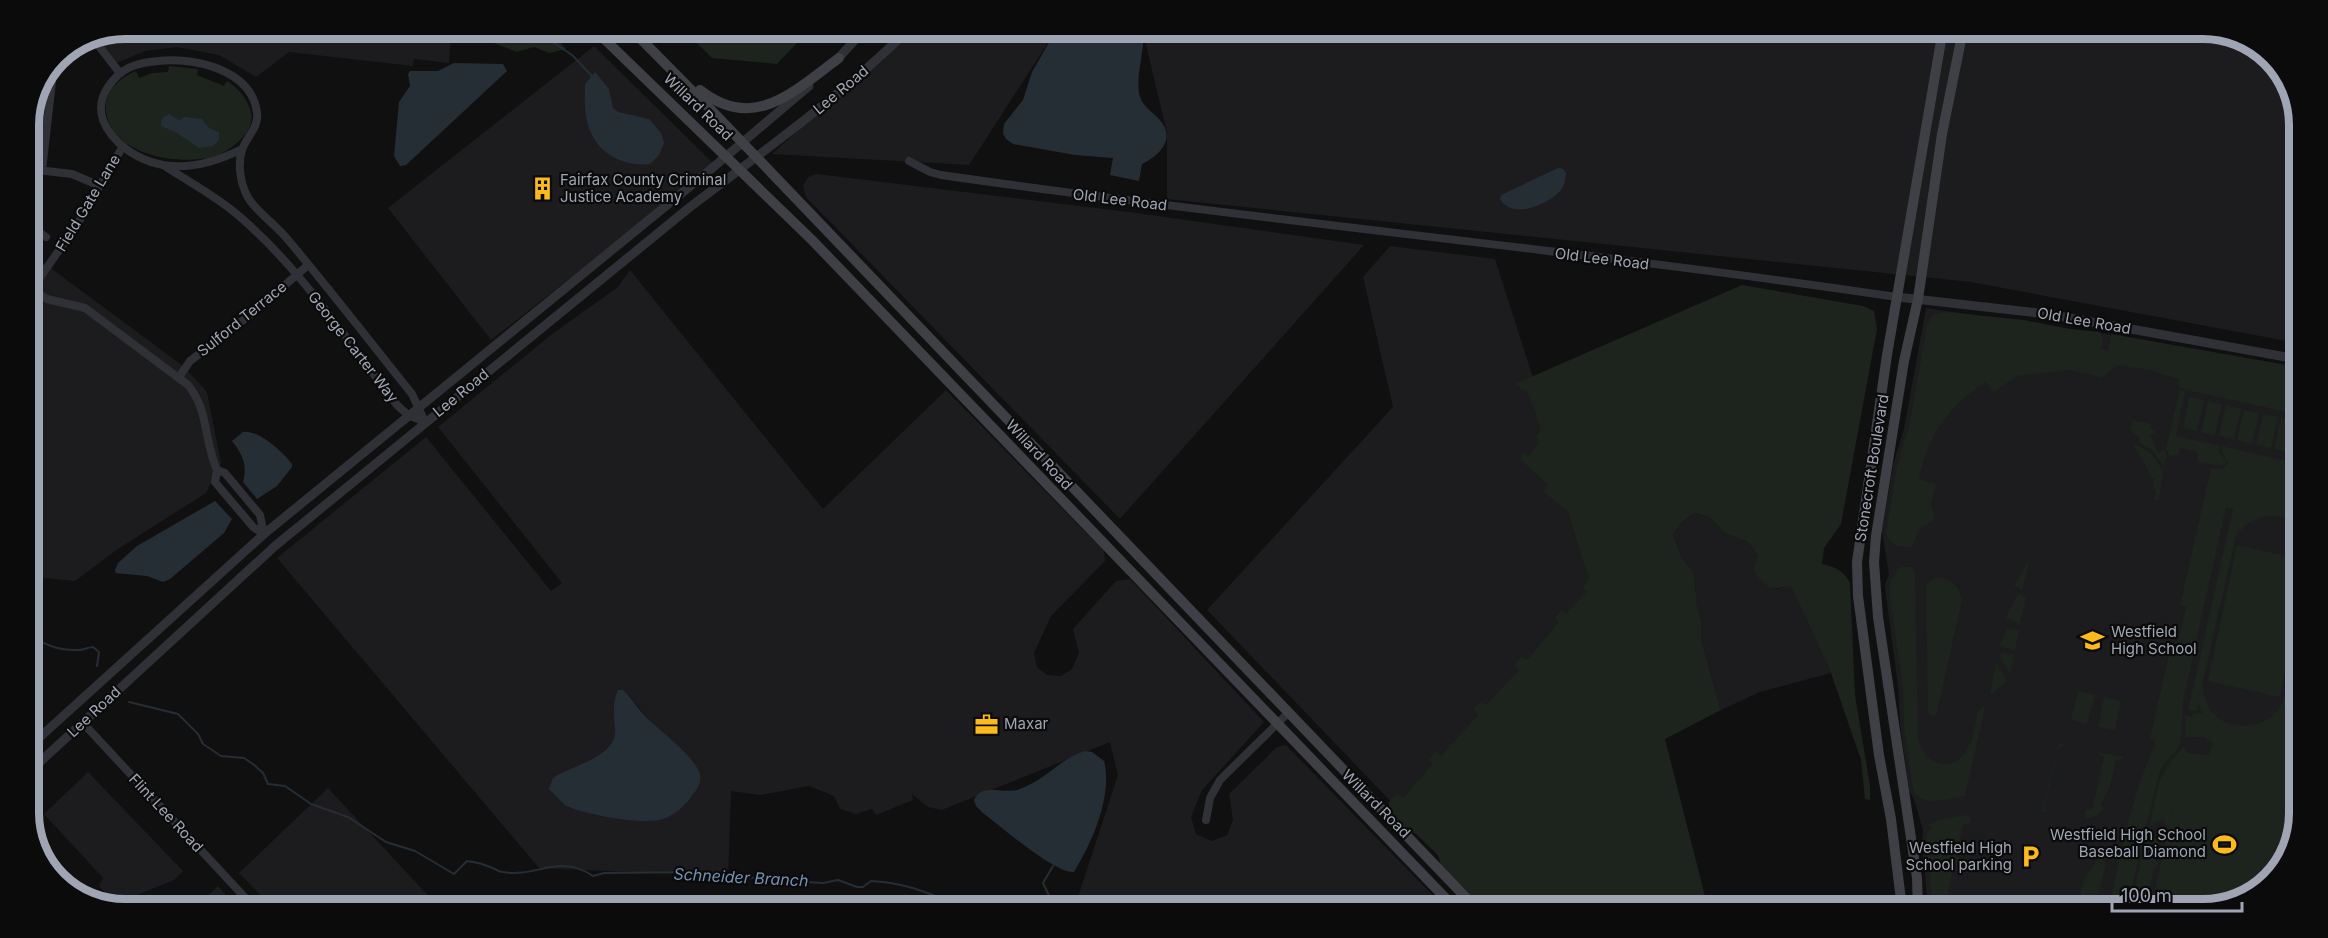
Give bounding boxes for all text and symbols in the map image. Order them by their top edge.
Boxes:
street label: Lee Road [809,61,872,118]
street label: Willard Road [660,69,737,144]
street label: Field Gate Lane [51,151,124,255]
place label: Fairfax County Criminal Justice Academy [560,170,726,206]
building icon: Fairfax County Criminal Justice Academy [529,176,555,202]
street label: Old Lee Road [1072,184,1168,215]
street label: Old Lee Road [1554,243,1650,274]
street label: Sulford Terrace [193,277,290,360]
street label: George Carter Way [304,287,403,406]
street label: Old Lee Road [2036,303,2132,338]
street label: Lee Road [429,364,492,421]
street label: Stonecroft Boulevard [1850,393,1893,543]
street label: Willard Road [1002,416,1077,494]
place label: Westfield High School [2111,622,2197,658]
school or university icon: Westfield High School [2080,628,2106,654]
street label: Lee Road [63,682,124,741]
office icon: Maxar [973,711,999,737]
place label: Maxar [1004,714,1049,733]
street label: Willard Road [1338,765,1415,842]
street label: Flint Lee Road [125,769,208,856]
place label: Westfield High School Baseball Diamond [2050,825,2206,861]
sports icon: Westfield High School Baseball Diamond [2211,831,2237,857]
place label: Westfield High School parking [1906,838,2012,874]
parking icon: Westfield High School parking [2017,844,2043,870]
water label: Schneider Branch [673,863,809,891]
scale bar [2112,875,2242,913]
text: 100 m [2121,885,2172,906]

